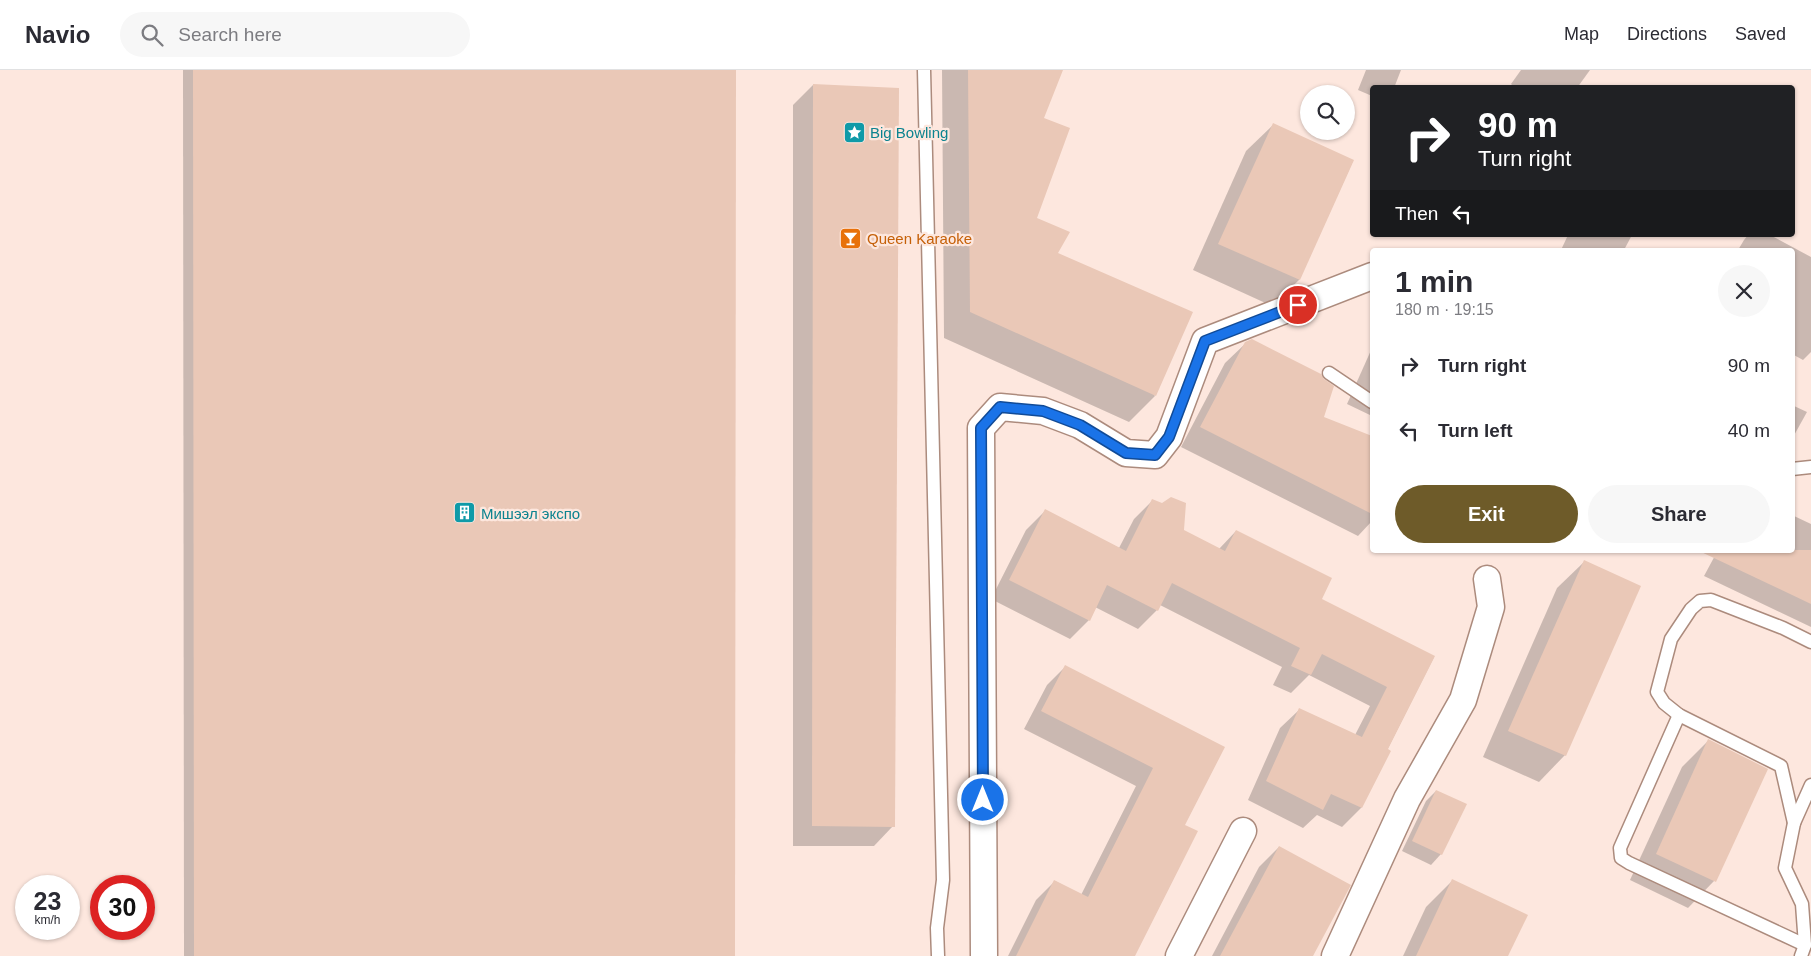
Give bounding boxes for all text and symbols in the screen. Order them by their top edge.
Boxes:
search box [120,12,470,57]
text: Navio [25,21,90,48]
icon: search [138,21,166,49]
text: Search here [178,24,282,45]
text: Map [1564,24,1599,44]
text: Directions [1627,24,1707,44]
text: Saved [1735,24,1786,44]
map controls [1300,85,1355,140]
button: search [1300,85,1355,140]
icon: right [1395,105,1460,170]
text: 90 m [1478,105,1558,144]
place icon: Big Bowling [842,120,866,144]
place label: Big Bowling [870,124,948,141]
text: Turn right [1478,146,1571,171]
icon: left [1448,200,1476,228]
text: Then [1395,203,1438,224]
bar icon: Queen Karaoke [839,226,863,250]
place label: Queen Karaoke [867,230,972,247]
text: 1 min [1395,265,1473,298]
button: close [1718,265,1770,317]
pin [1277,284,1319,326]
icon: arrive [1284,291,1312,319]
text: 180 m · 19:15 [1395,301,1494,318]
icon: right [1395,352,1423,380]
text: Turn right [1438,355,1526,376]
text: 90 m [1728,355,1770,376]
icon: left [1395,417,1423,445]
text: Turn left [1438,420,1513,441]
text: 40 m [1728,420,1770,441]
button: Exit [1395,485,1578,543]
button: Share [1588,485,1770,543]
building icon: Мишээл экспо [453,501,477,525]
place label: Мишээл экспо [481,505,580,522]
position arrow [956,773,1008,825]
speed limit sign: 30 [90,875,155,940]
text: 23 [34,887,61,915]
text: km/h [34,913,61,927]

